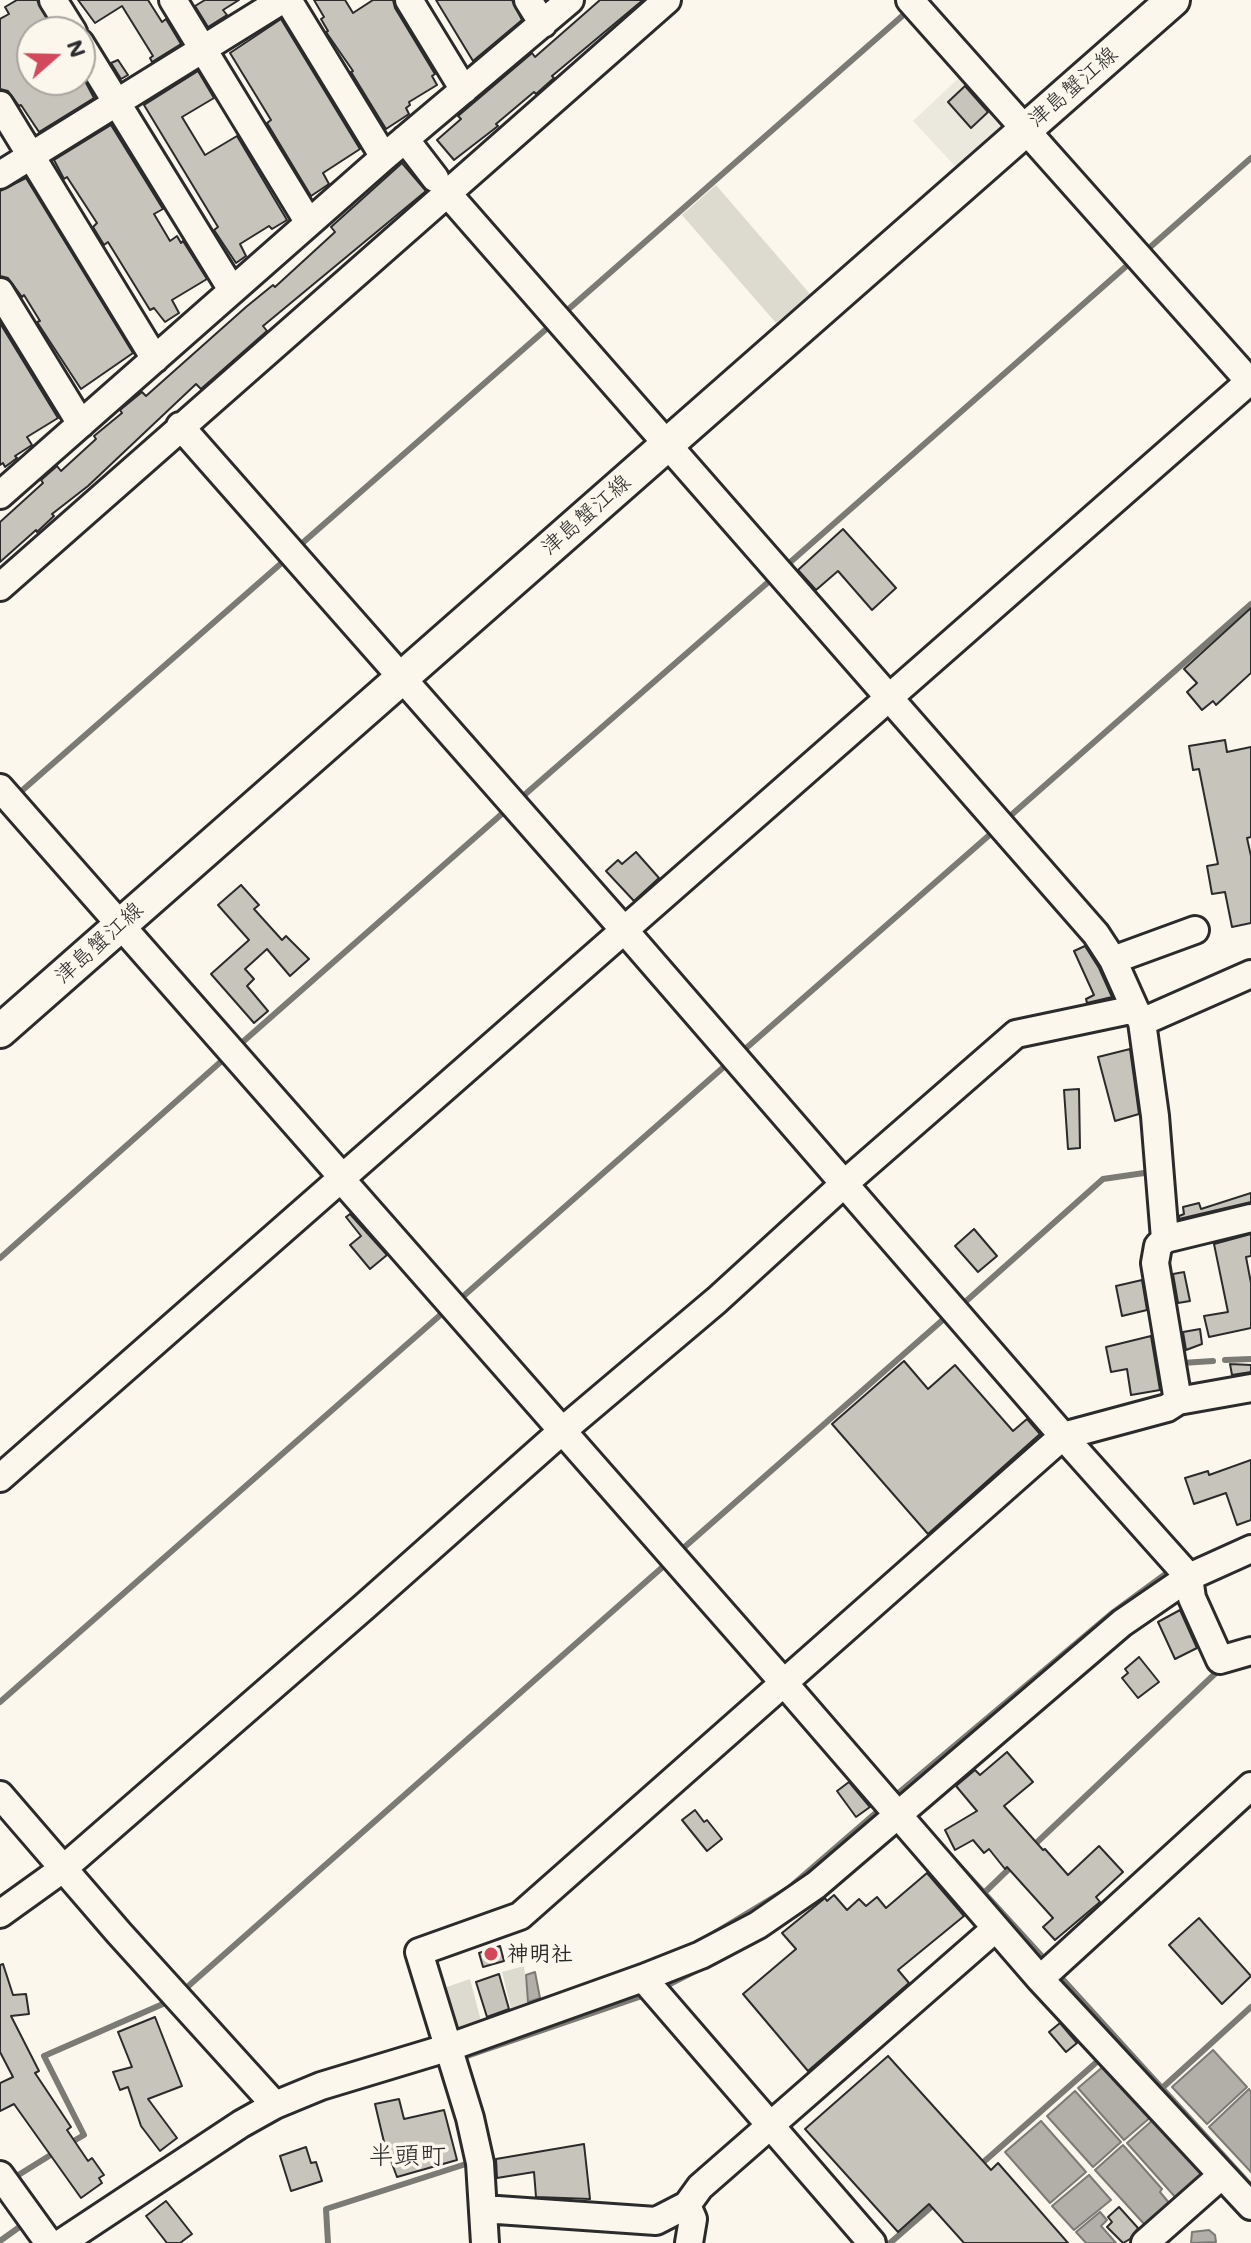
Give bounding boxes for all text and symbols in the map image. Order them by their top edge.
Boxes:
north arrow [16,16,96,96]
text: N [61,35,94,61]
street label: 津島蟹江線 [1023,41,1123,133]
street label: 津島蟹江線 [536,469,636,561]
street label: 津島蟹江線 [49,896,149,990]
place label: 神明社 [507,1941,573,1967]
marker: 神明社 [482,1945,500,1963]
district label: 半頭町 [368,2140,446,2172]

